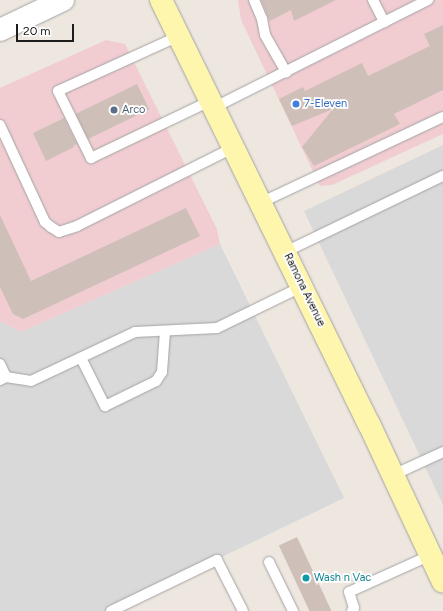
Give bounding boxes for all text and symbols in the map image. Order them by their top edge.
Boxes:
scale bar [18,16,76,42]
text: 20 m [23,24,51,38]
place label: 7-Eleven [304,97,347,111]
marker: 7-Eleven [291,99,301,109]
place label: Arco [122,103,145,117]
marker: Arco [109,105,119,115]
street label: Ramona Avenue [281,251,327,329]
place label: Wash n Vac [314,571,371,585]
marker: Wash n Vac [301,573,311,583]

